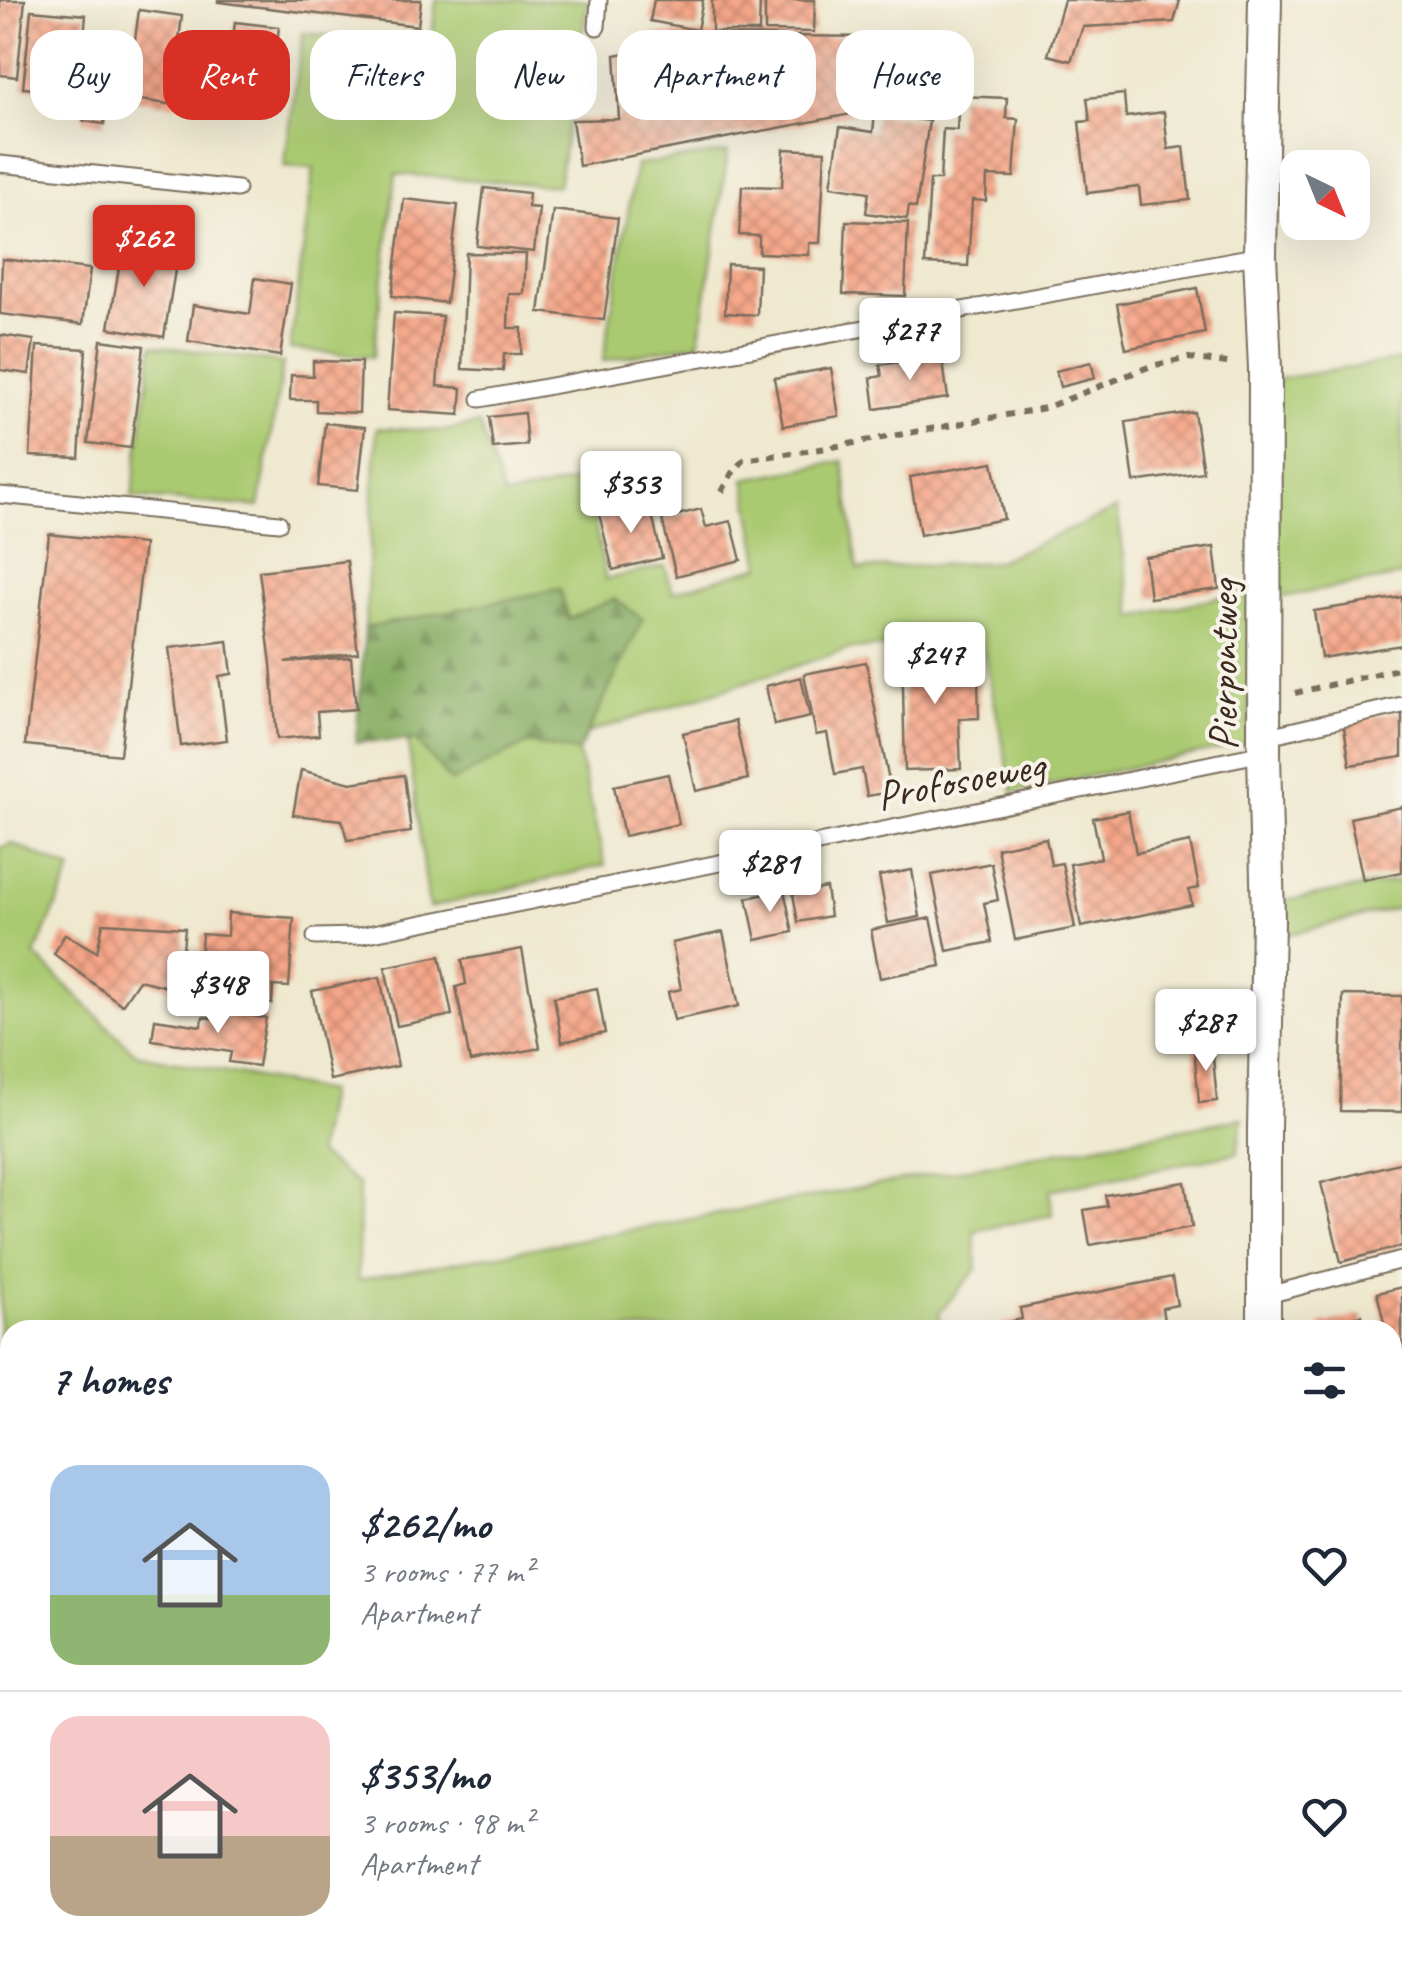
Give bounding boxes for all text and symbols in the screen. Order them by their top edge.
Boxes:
chip: Buy [30,30,143,120]
chip: Rent [163,30,290,120]
chip: Filters [310,30,456,120]
chip: New [476,30,597,120]
chip: Apartment [617,30,816,120]
chip: House [836,30,974,120]
north arrow [1280,150,1370,240]
map controls [1280,150,1370,240]
pin: $262 [85,205,203,290]
text: $262 [115,217,173,258]
pin: $277 [851,298,969,383]
text: $277 [881,310,939,351]
pin: $353 [572,451,690,536]
text: $353 [602,463,660,504]
street label: Pierpontweg [1197,578,1250,750]
pin: $247 [876,622,994,707]
text: $247 [906,634,964,675]
street label: Profosoeweg [872,738,1052,823]
pin: $281 [711,830,829,915]
text: $281 [741,842,799,883]
pin: $348 [159,951,277,1036]
text: $348 [189,963,247,1004]
pin: $287 [1147,989,1265,1074]
text: $287 [1177,1001,1235,1042]
icon: filters [1297,1353,1352,1408]
text: 7 homes [50,1354,168,1407]
text: $262/mo [360,1498,490,1551]
icon: home [130,1505,250,1625]
icon: heart [1297,1538,1352,1593]
text: 3 rooms · 77 m² [360,1551,533,1592]
text: Apartment [360,1592,478,1633]
text: $353/mo [360,1749,489,1802]
icon: home [130,1756,250,1876]
icon: heart [1297,1789,1352,1844]
text: 3 rooms · 98 m² [360,1802,533,1843]
text: Apartment [360,1843,478,1884]

